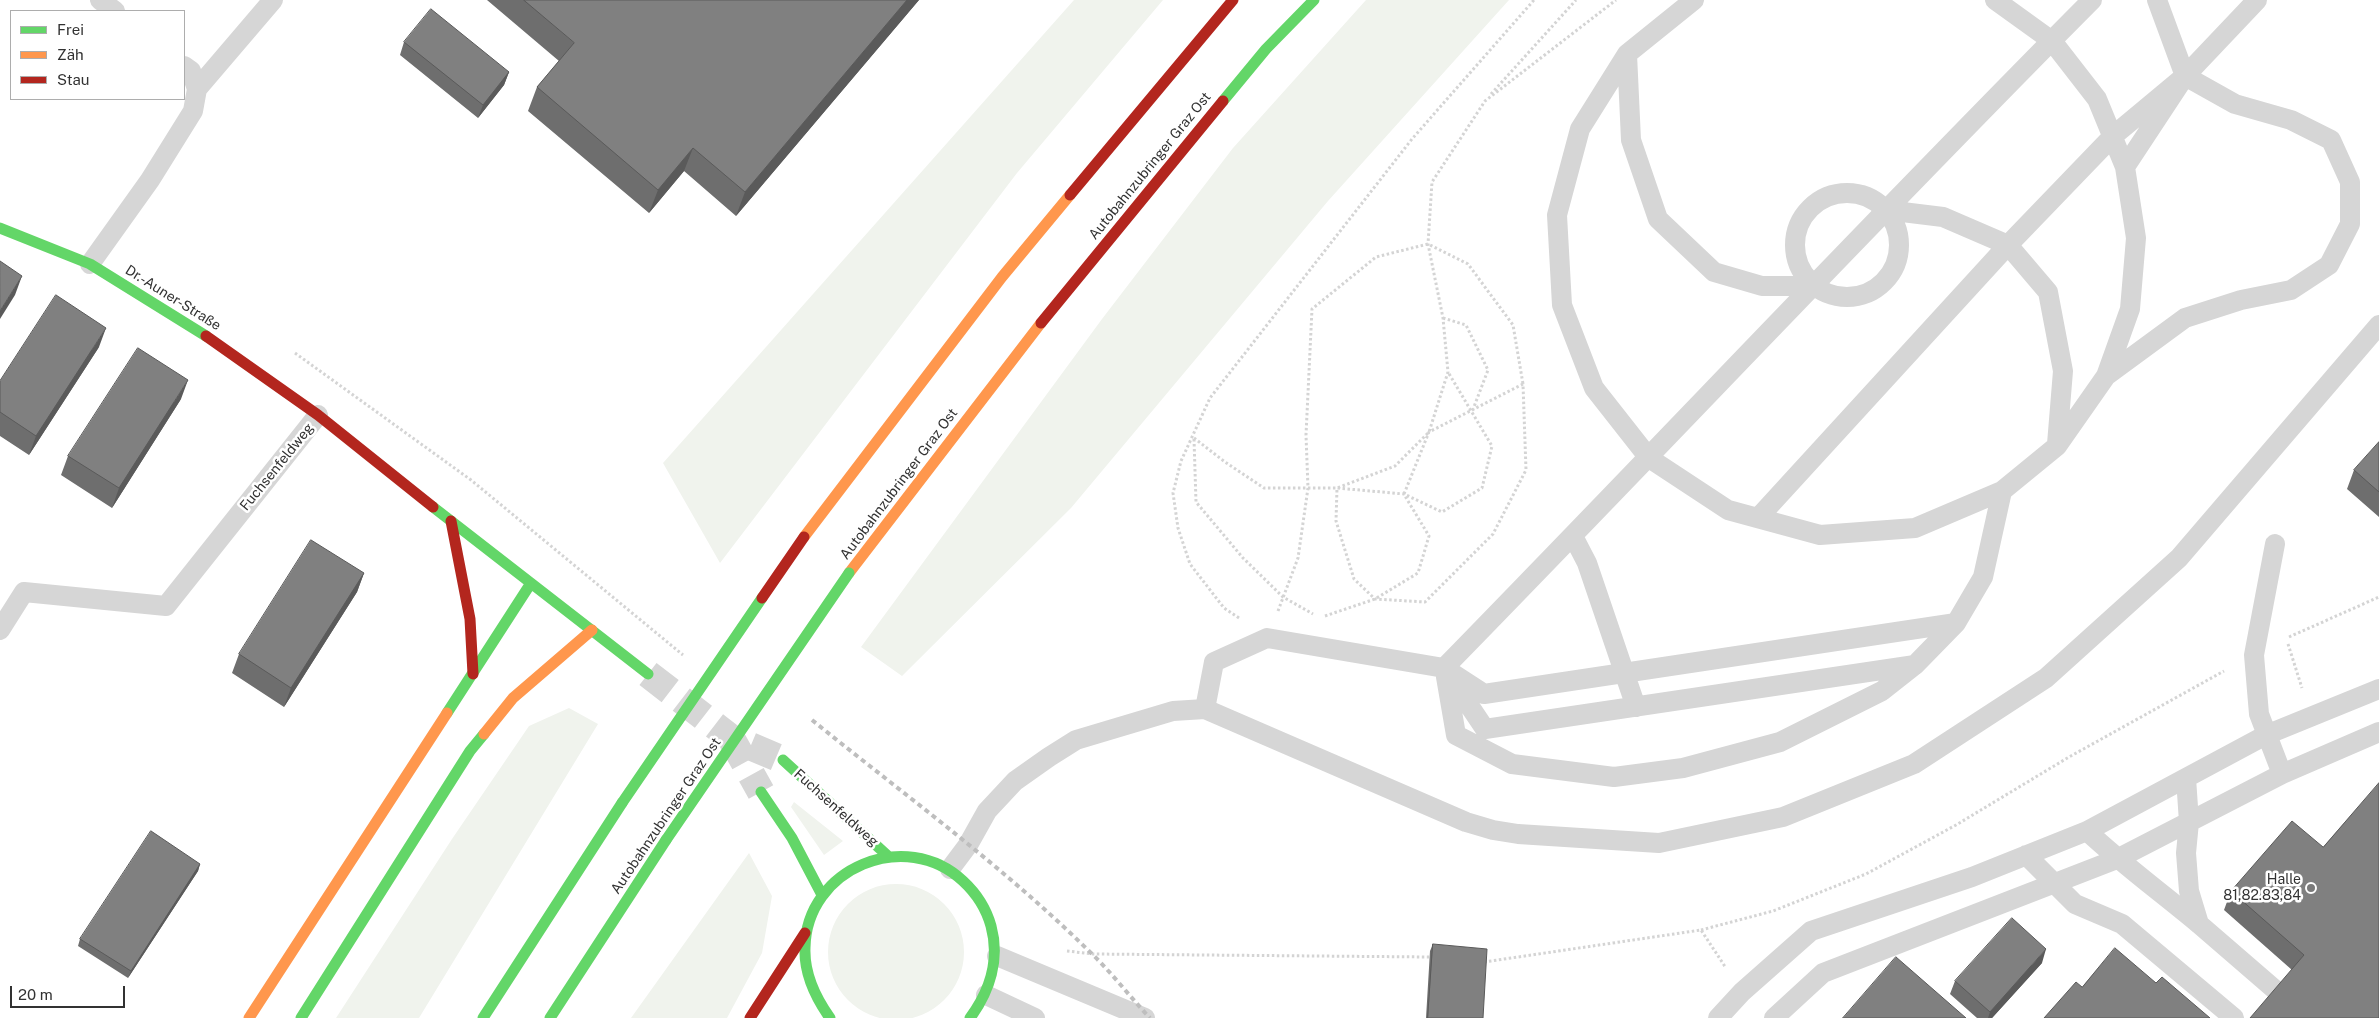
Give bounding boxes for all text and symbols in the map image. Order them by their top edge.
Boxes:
legend [10,10,185,100]
text: Frei [57,21,84,38]
text: Zäh [57,46,84,63]
text: Stau [57,71,90,88]
street label: Autobahnzubringer Graz Ost [1085,89,1215,243]
street label: Dr.-Auner-Straße [122,262,224,334]
street label: Autobahnzubringer Graz Ost [837,405,961,563]
street label: Fuchsenfeldweg [237,420,317,514]
street label: Autobahnzubringer Graz Ost [607,735,725,897]
street label: Fuchsenfeldweg [790,766,882,850]
place label: Halle 81,82.83,84 [2223,872,2301,904]
marker: Halle 81,82.83,84 [2305,882,2317,894]
scale bar [12,976,128,1008]
text: 20 m [18,986,53,1003]

